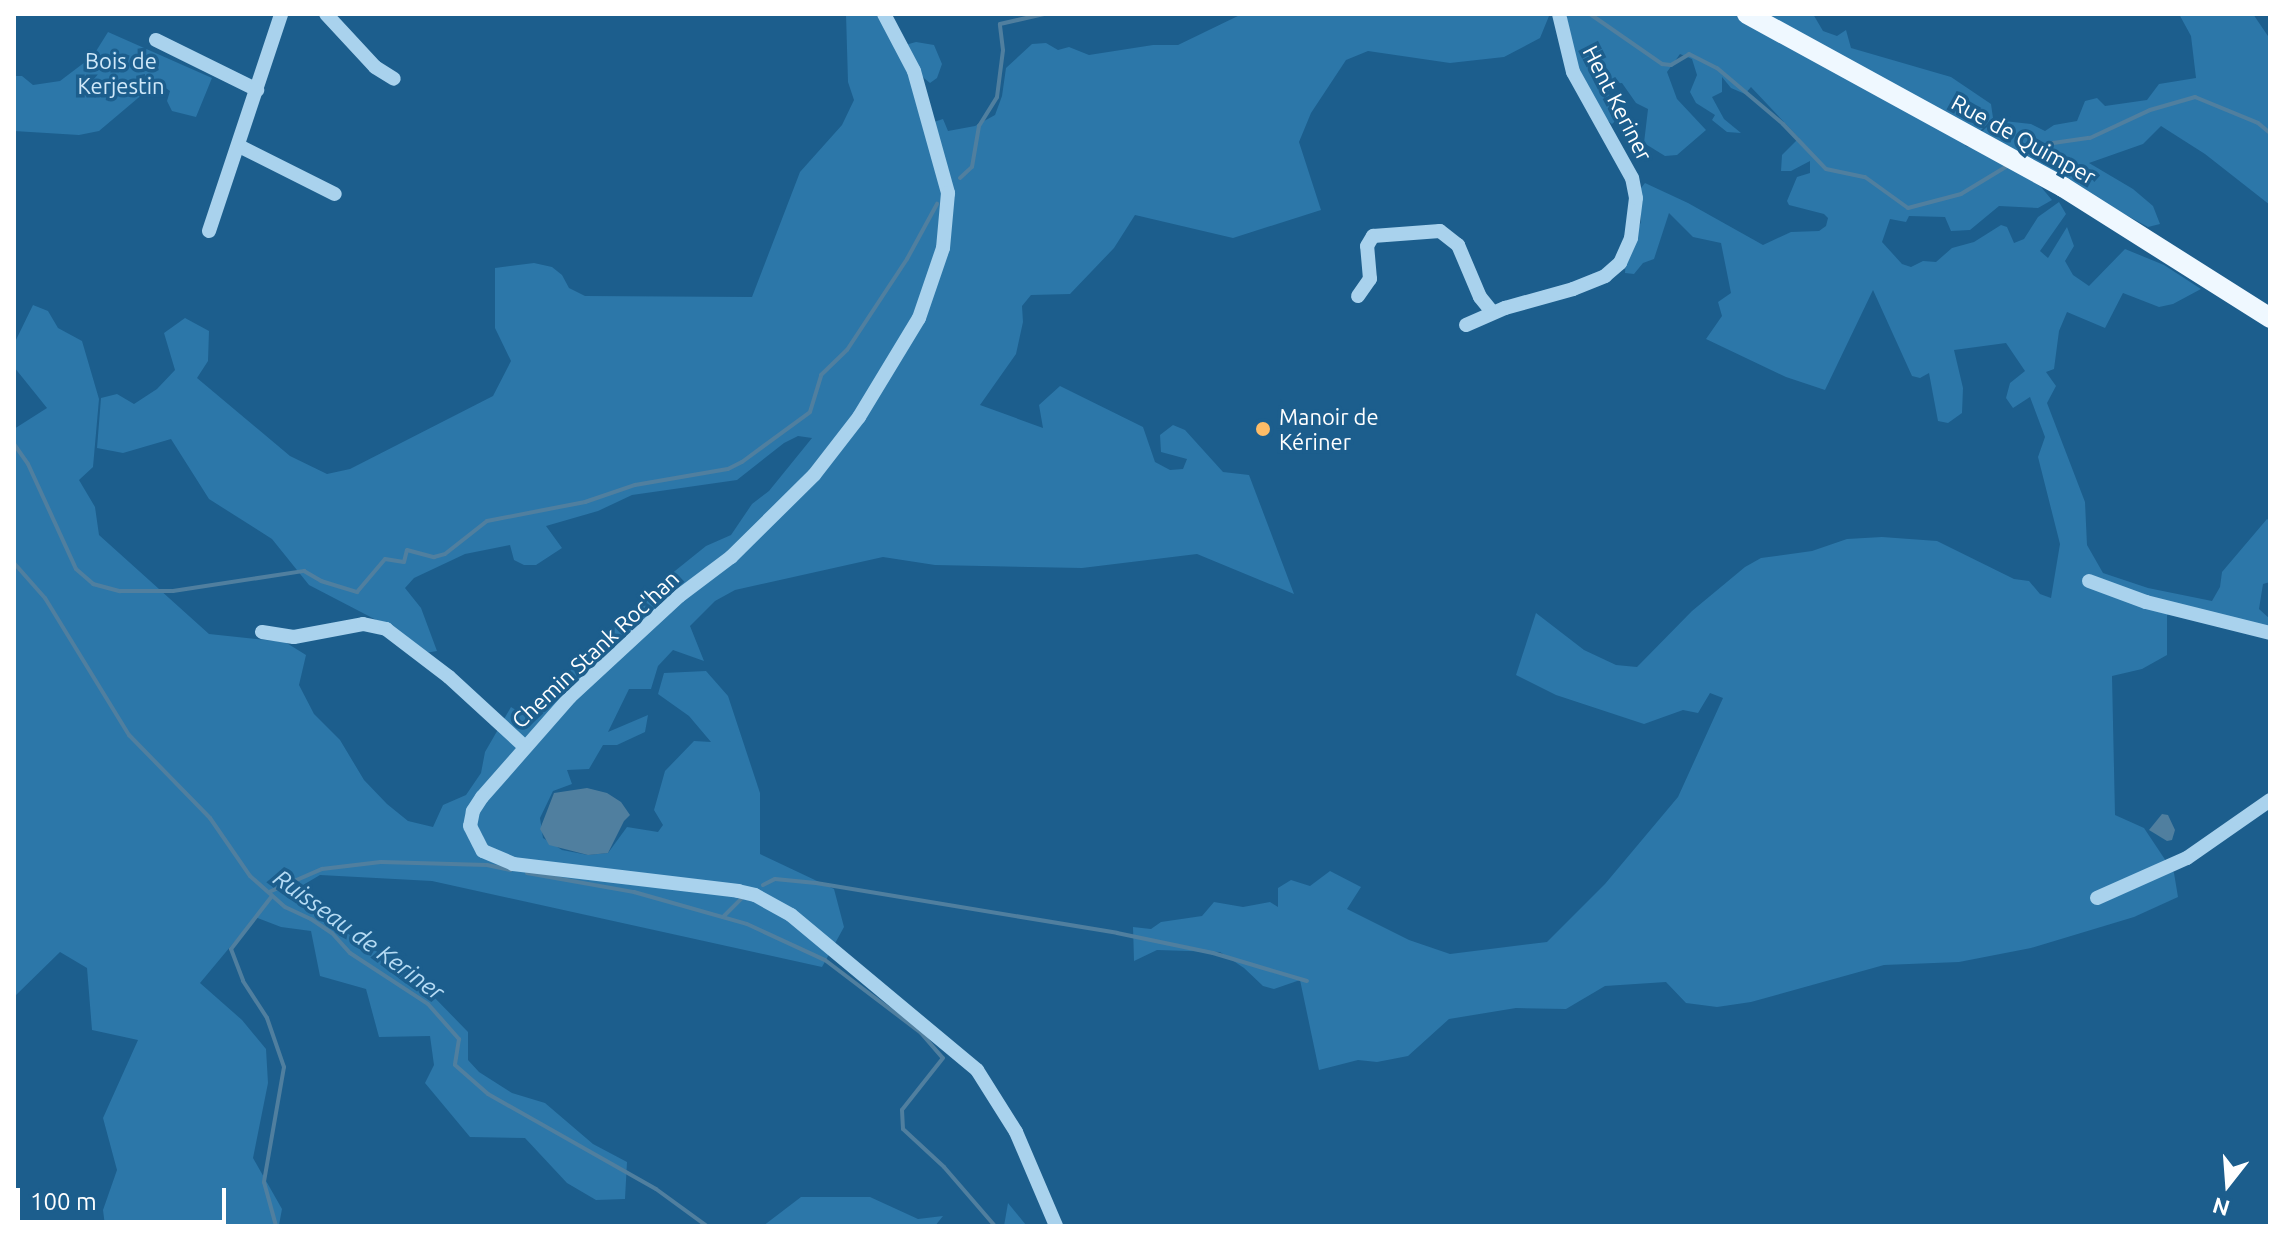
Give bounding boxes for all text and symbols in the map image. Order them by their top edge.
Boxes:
street label: Hent Keriner [1578,41,1658,165]
park label: Bois de Kerjestin [77,47,165,98]
street label: Rue de Quimper [1947,88,2101,190]
place label: Manoir de Kériner [1279,403,1379,454]
marker: Manoir de Kériner [1254,420,1272,438]
street label: Chemin Stank Roc'han [506,565,684,733]
water label: Ruisseau de Keriner [268,863,450,1007]
north arrow [2188,1144,2268,1224]
scale bar [20,1172,230,1222]
text: 100 m [30,1188,97,1215]
text: N [2209,1193,2232,1222]

